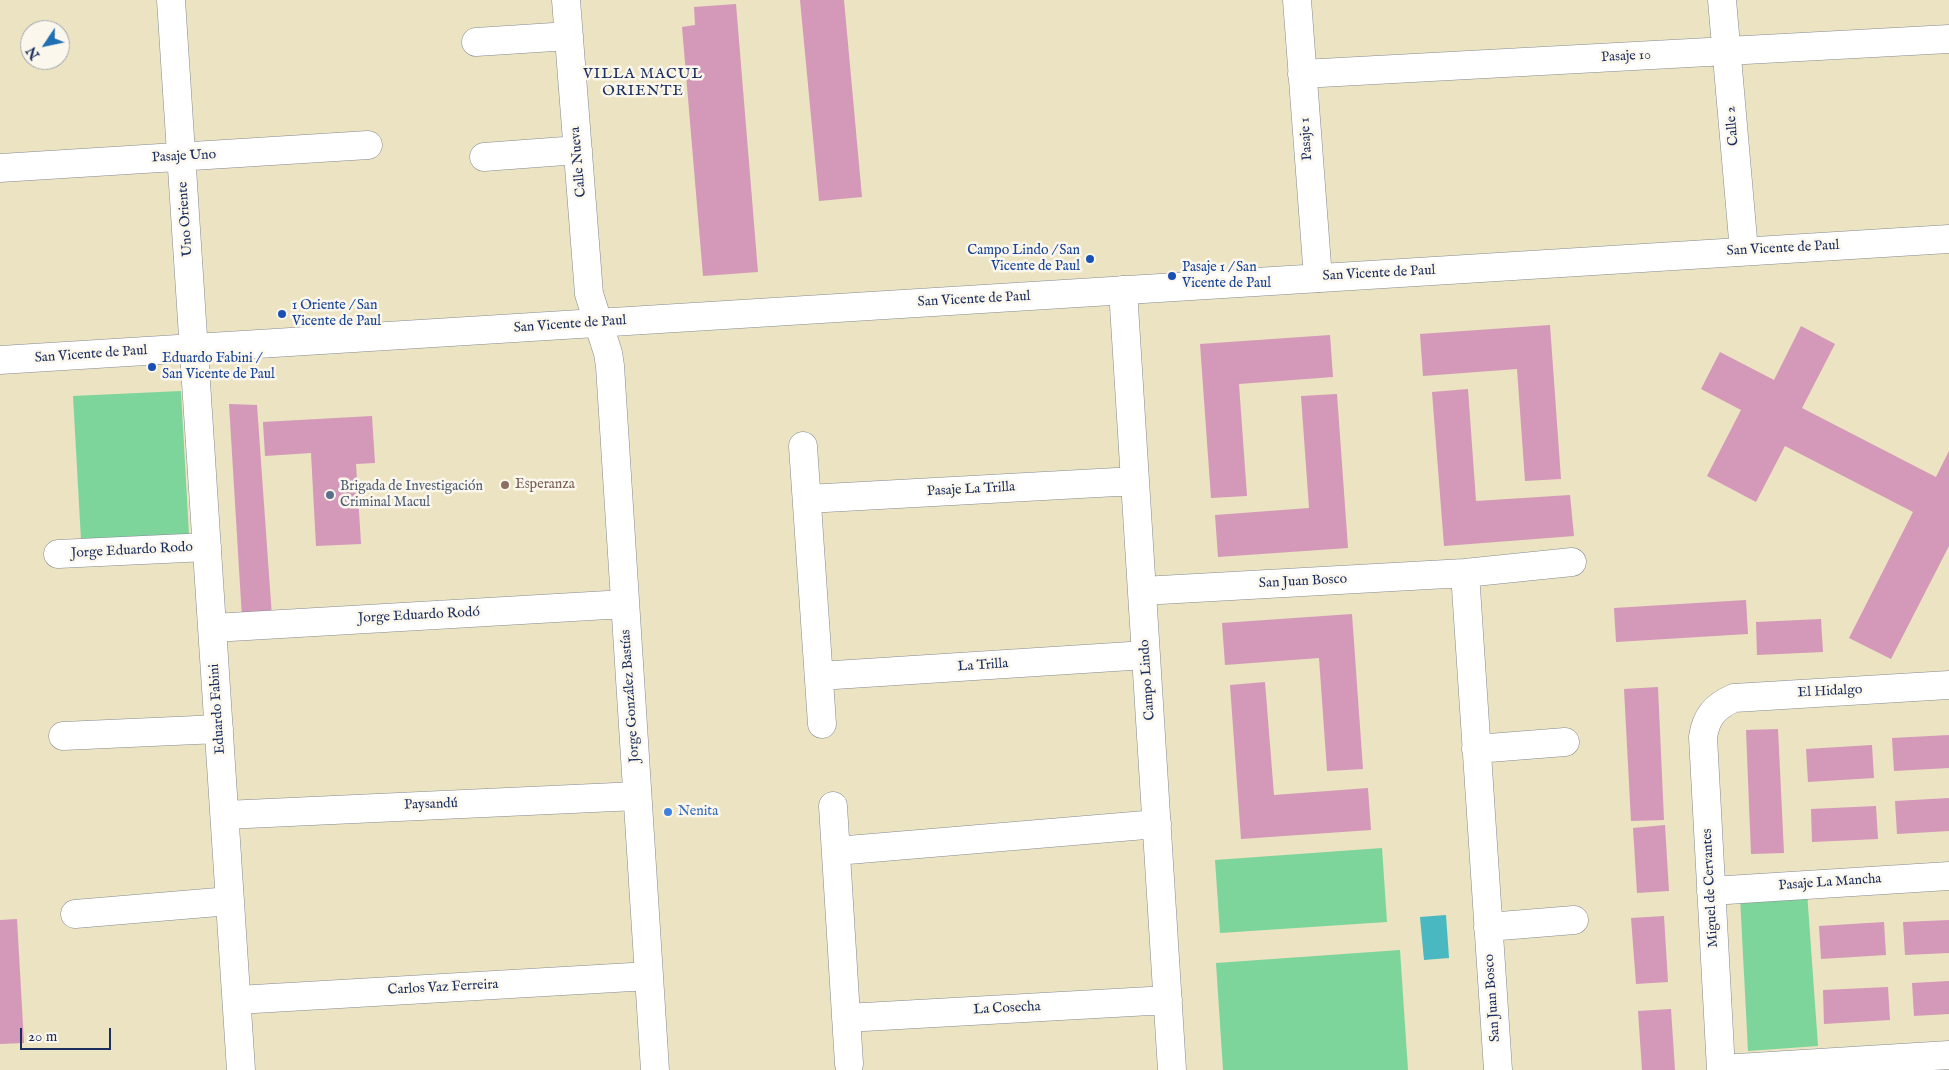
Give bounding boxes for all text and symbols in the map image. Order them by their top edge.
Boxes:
north arrow [20,20,70,70]
text: N [23,43,44,63]
street label: Pasaje 10 [1601,47,1651,67]
district label: VILLA MACUL ORIENTE [582,66,704,101]
street label: Calle 2 [1723,105,1743,147]
street label: Pasaje 1 [1297,117,1317,161]
street label: Calle Nueva [568,126,590,198]
street label: Pasaje Uno [151,147,217,167]
street label: Uno Oriente [175,181,197,257]
street label: San Vicente de Paul [1726,238,1840,260]
place label: Campo Lindo / San Vicente de Paul [967,243,1080,276]
marker: Campo Lindo / San Vicente de Paul [1084,253,1096,265]
place label: Pasaje 1 / San Vicente de Paul [1182,260,1271,292]
street label: San Vicente de Paul [1322,263,1436,285]
marker: Pasaje 1 / San Vicente de Paul [1166,270,1178,282]
street label: San Vicente de Paul [917,289,1031,311]
place label: 1 Oriente / San Vicente de Paul [292,298,381,331]
marker: 1 Oriente / San Vicente de Paul [276,308,288,320]
street label: San Vicente de Paul [513,313,627,337]
street label: San Vicente de Paul [34,343,148,367]
place label: Eduardo Fabini / San Vicente de Paul [162,351,275,384]
marker: Eduardo Fabini / San Vicente de Paul [146,361,158,373]
place label: Esperanza [515,477,575,493]
place label: Brigada de Investigación Criminal Macul [340,479,483,512]
marker: Esperanza [499,479,511,491]
street label: Pasaje La Trilla [926,479,1016,501]
marker: Brigada de Investigación Criminal Macul [324,489,336,501]
street label: Jorge Eduardo Rodo [71,539,193,563]
street label: San Juan Bosco [1259,571,1347,593]
street label: Jorge Eduardo Rodó [358,604,480,628]
street label: Jorge González Bastías [618,629,644,763]
street label: Campo Lindo [1137,639,1159,721]
street label: La Trilla [957,656,1009,676]
street label: Eduardo Fabini [206,663,230,755]
street label: El Hidalgo [1797,682,1863,702]
street label: Paysandú [404,796,458,814]
place label: Nenita [678,804,718,820]
marker: Nenita [662,806,674,818]
street label: Miguel de Cervantes [1699,828,1723,948]
street label: Pasaje La Mancha [1778,871,1882,895]
street label: San Juan Bosco [1482,953,1504,1043]
street label: Carlos Vaz Ferreira [387,977,499,999]
street label: La Cosecha [973,999,1041,1019]
scale bar [22,1018,114,1050]
text: 20 m [28,1027,57,1046]

